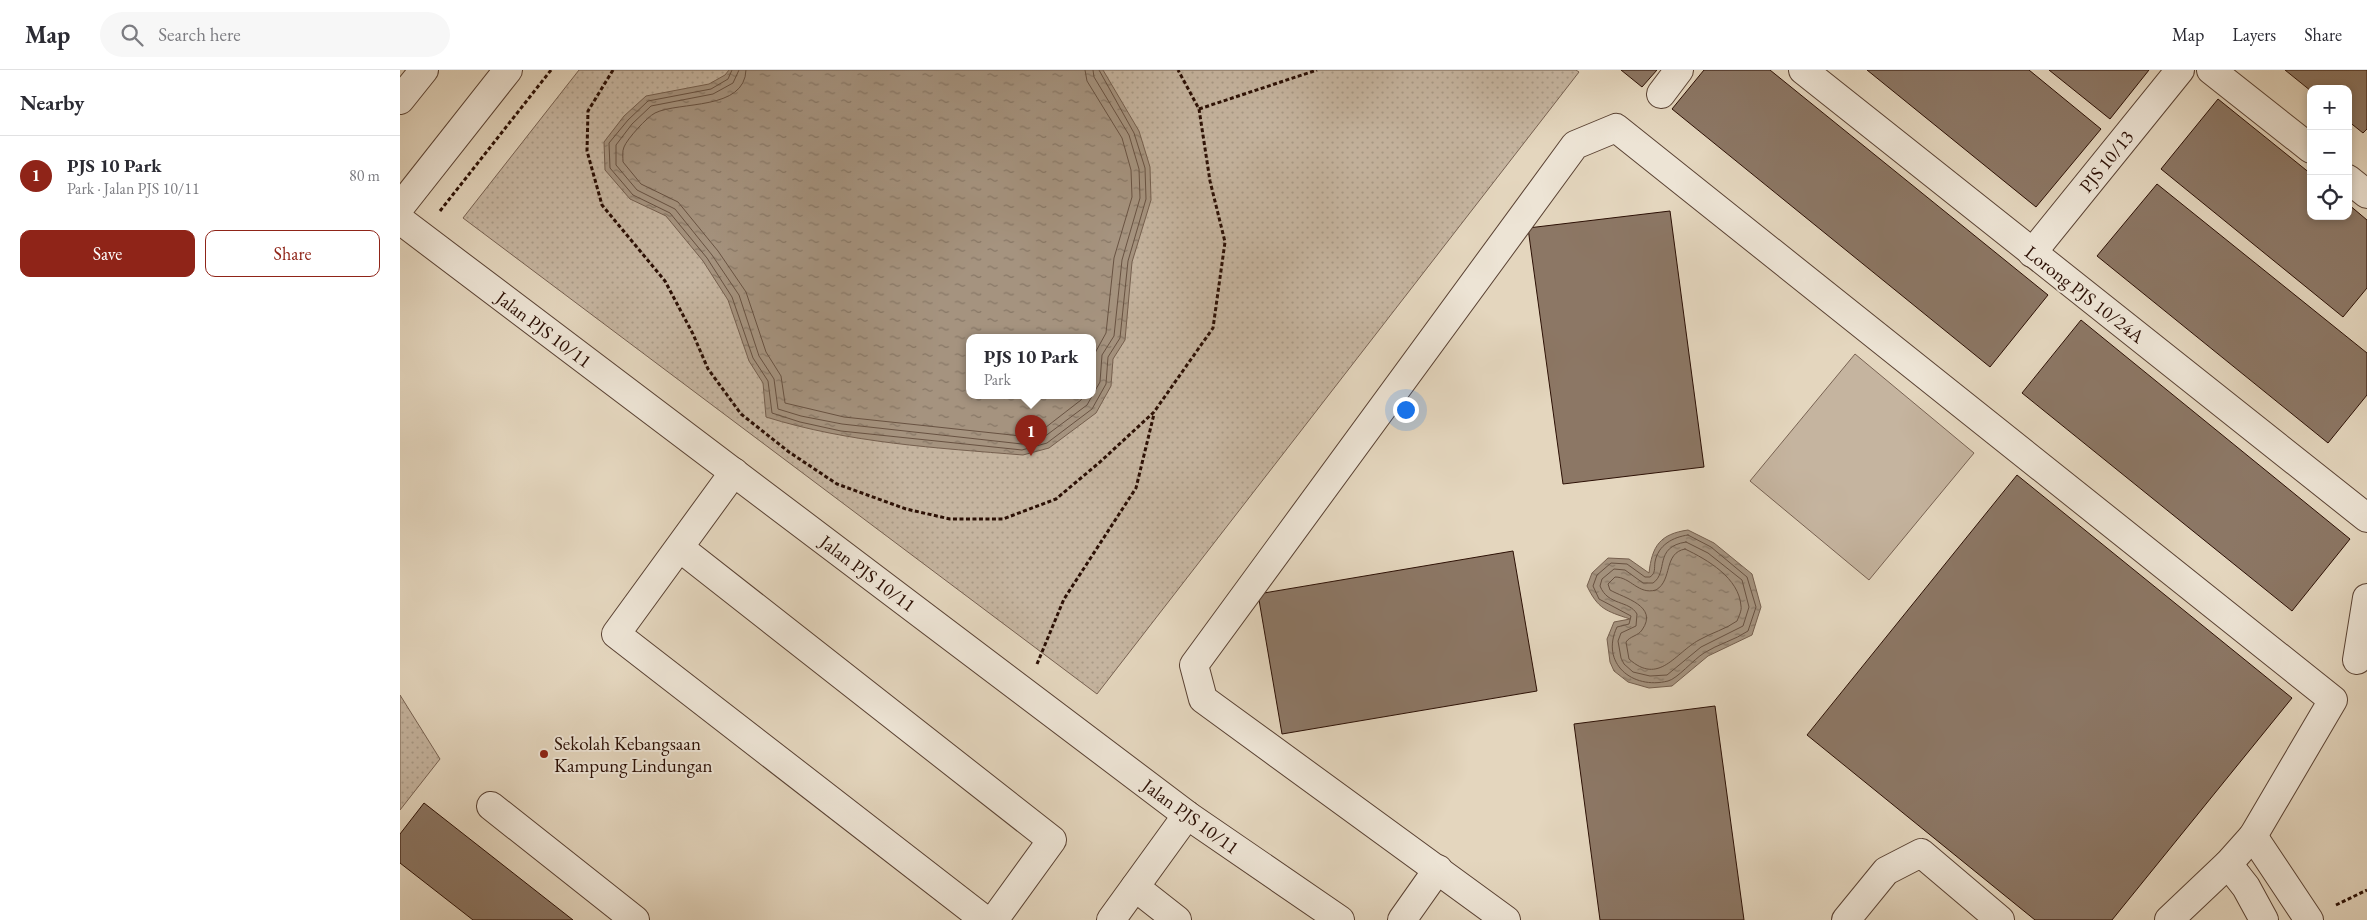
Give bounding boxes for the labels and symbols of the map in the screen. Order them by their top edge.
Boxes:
street label: PJS 10/13 [2073,125,2139,198]
street label: Lorong PJS 10/24A [2020,240,2150,349]
street label: Jalan PJS 10/11 [489,284,597,374]
your location [1393,397,1419,423]
pin: 1 [1015,415,1047,456]
street label: Jalan PJS 10/11 [813,528,921,618]
place label: Sekolah Kebangsaan Kampung Lindungan [554,731,713,778]
marker: Sekolah Kebangsaan Kampung Lindungan [538,748,550,760]
street label: Jalan PJS 10/11 [1136,772,1244,860]

